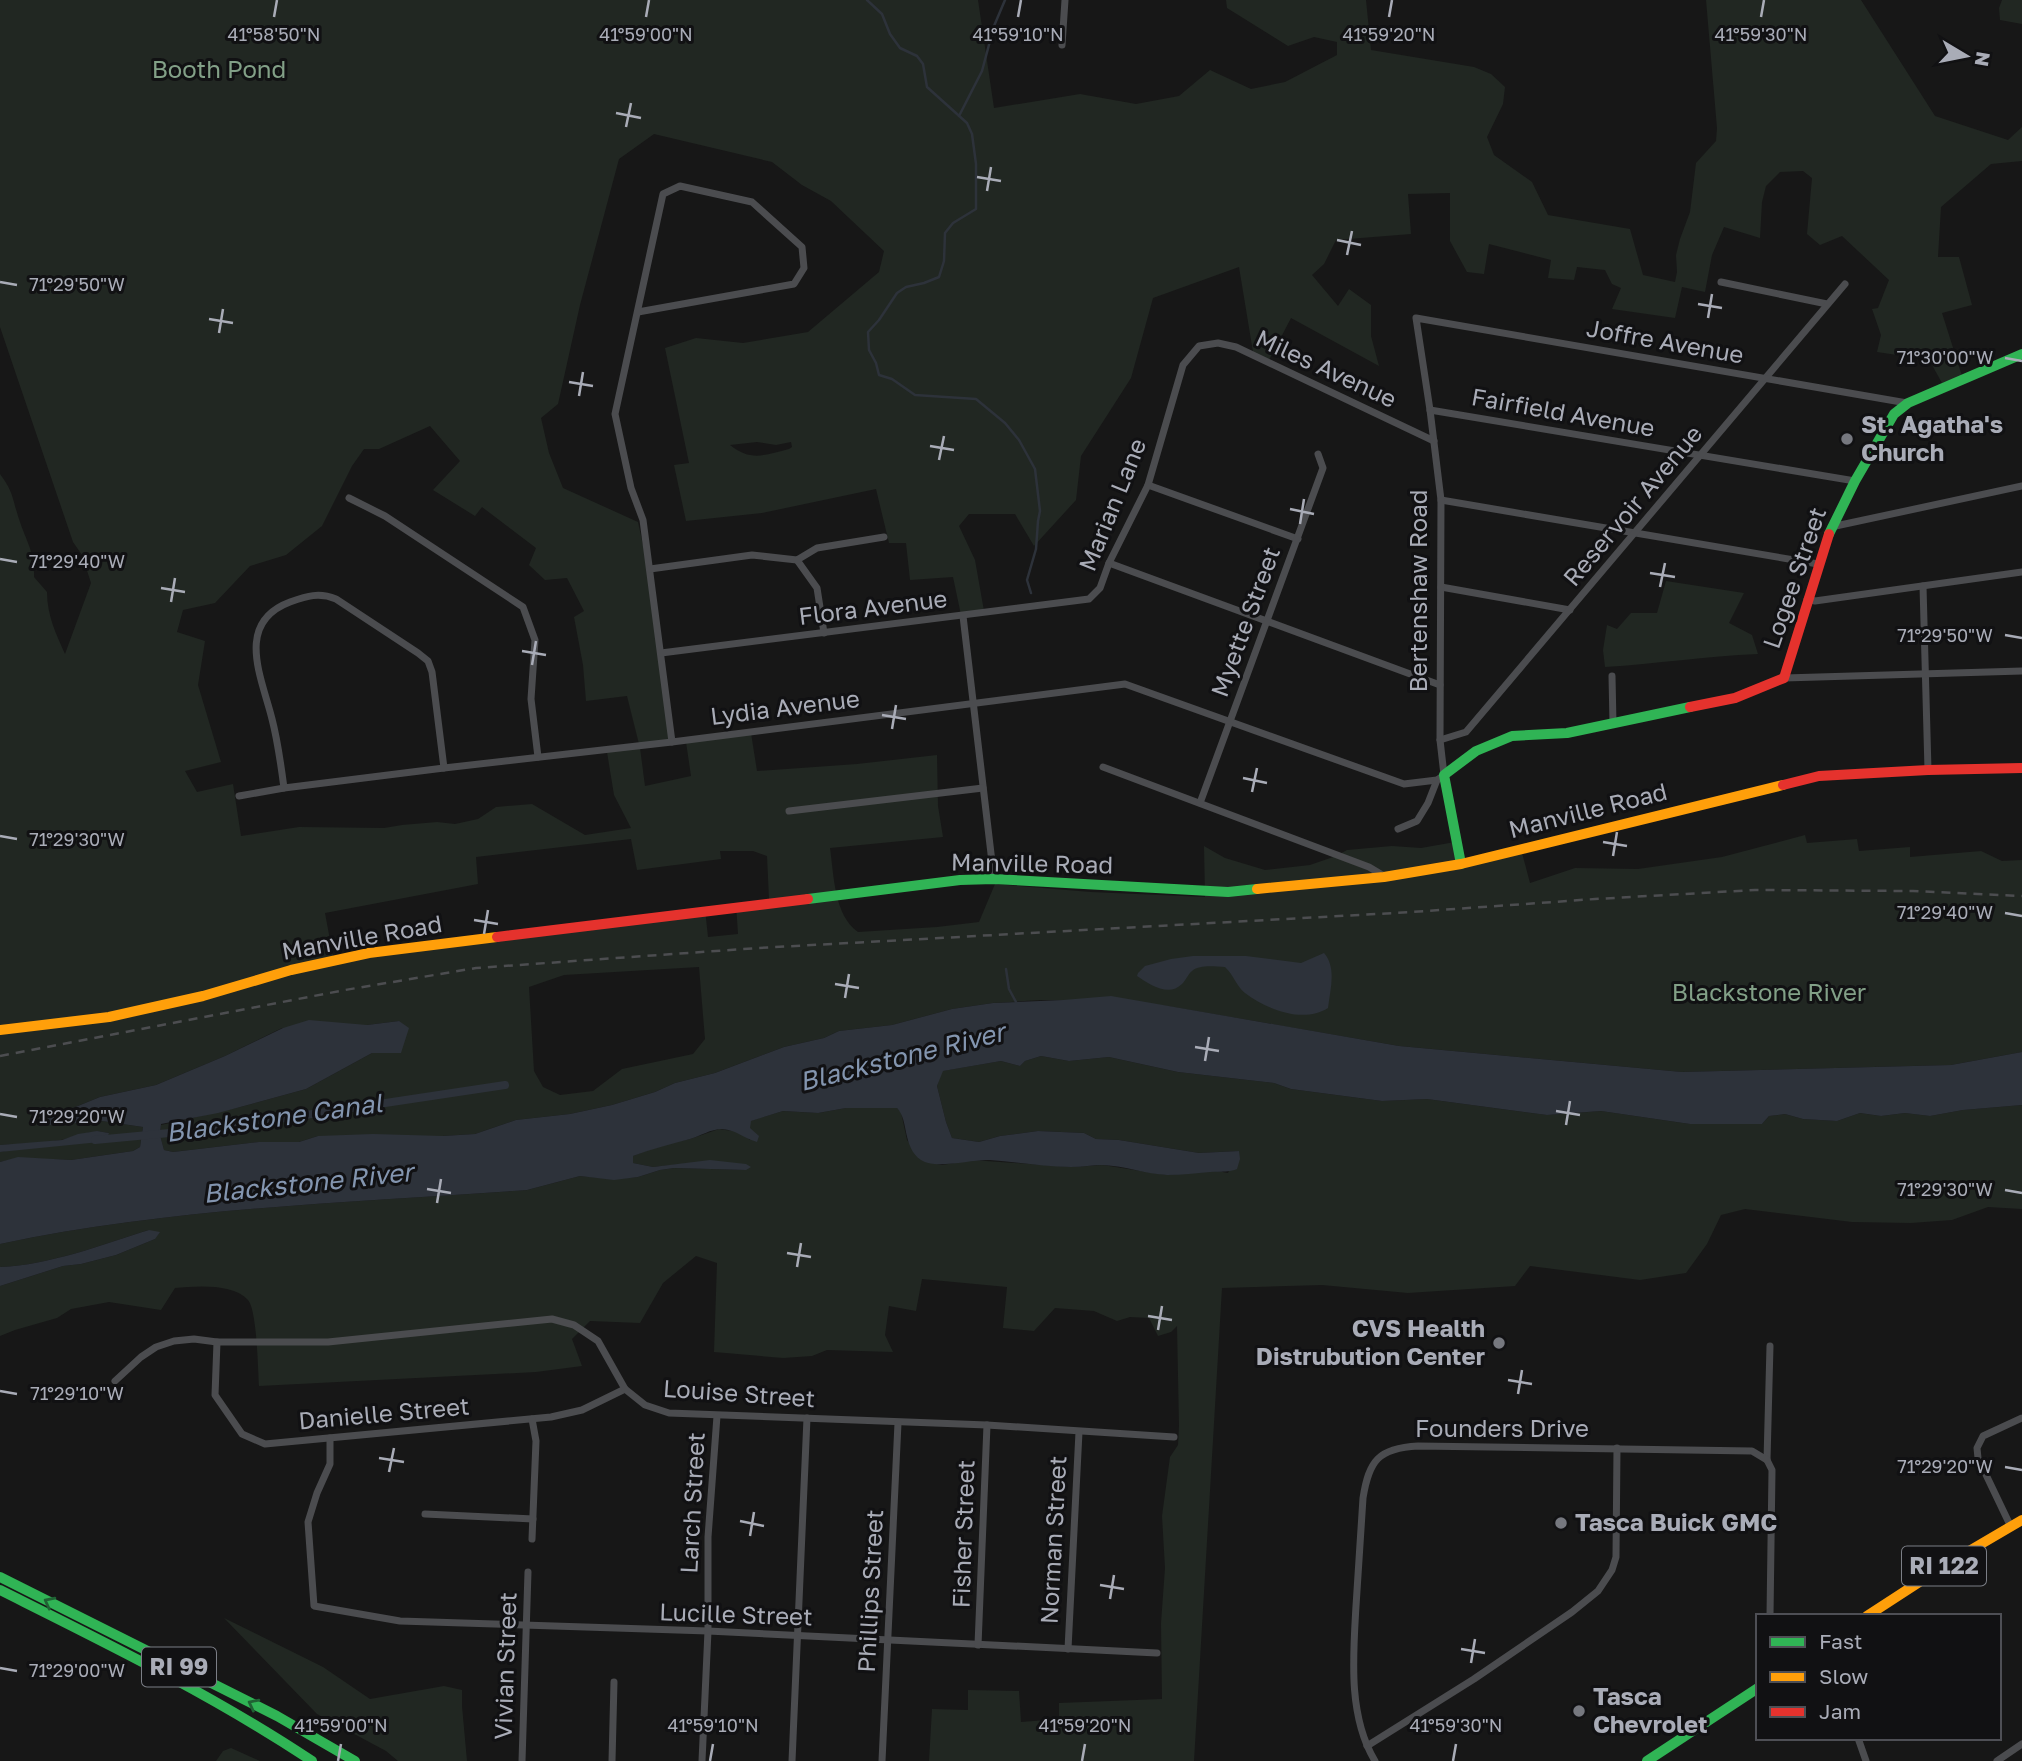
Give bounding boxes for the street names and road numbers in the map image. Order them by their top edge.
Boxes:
street label: Joffre Avenue [1584,312,1746,369]
street label: Miles Avenue [1252,322,1402,413]
street label: Fairfield Avenue [1469,381,1657,442]
street label: Reservoir Avenue [1556,419,1707,591]
street label: Marian Lane [1072,434,1151,575]
street label: Bertenshaw Road [1403,489,1432,693]
street label: Logee Street [1756,503,1831,652]
street label: Myette Street [1204,543,1285,700]
street label: Flora Avenue [797,583,949,630]
street label: Lydia Avenue [709,683,861,730]
street label: Manville Road [1505,776,1670,843]
street label: Manville Road [951,847,1113,878]
street label: Manville Road [279,908,444,965]
street label: Louise Street [662,1373,816,1412]
street label: Danielle Street [297,1391,471,1434]
street label: Founders Drive [1415,1413,1589,1442]
street label: Larch Street [673,1432,710,1574]
street label: Norman Street [1034,1455,1071,1625]
street label: Fisher Street [945,1459,980,1609]
street label: Phillips Street [851,1509,888,1673]
road number: RI 122 [1902,1546,1986,1586]
street label: Vivian Street [487,1592,522,1740]
street label: Lucille Street [659,1596,813,1631]
road number: RI 99 [142,1648,216,1686]

